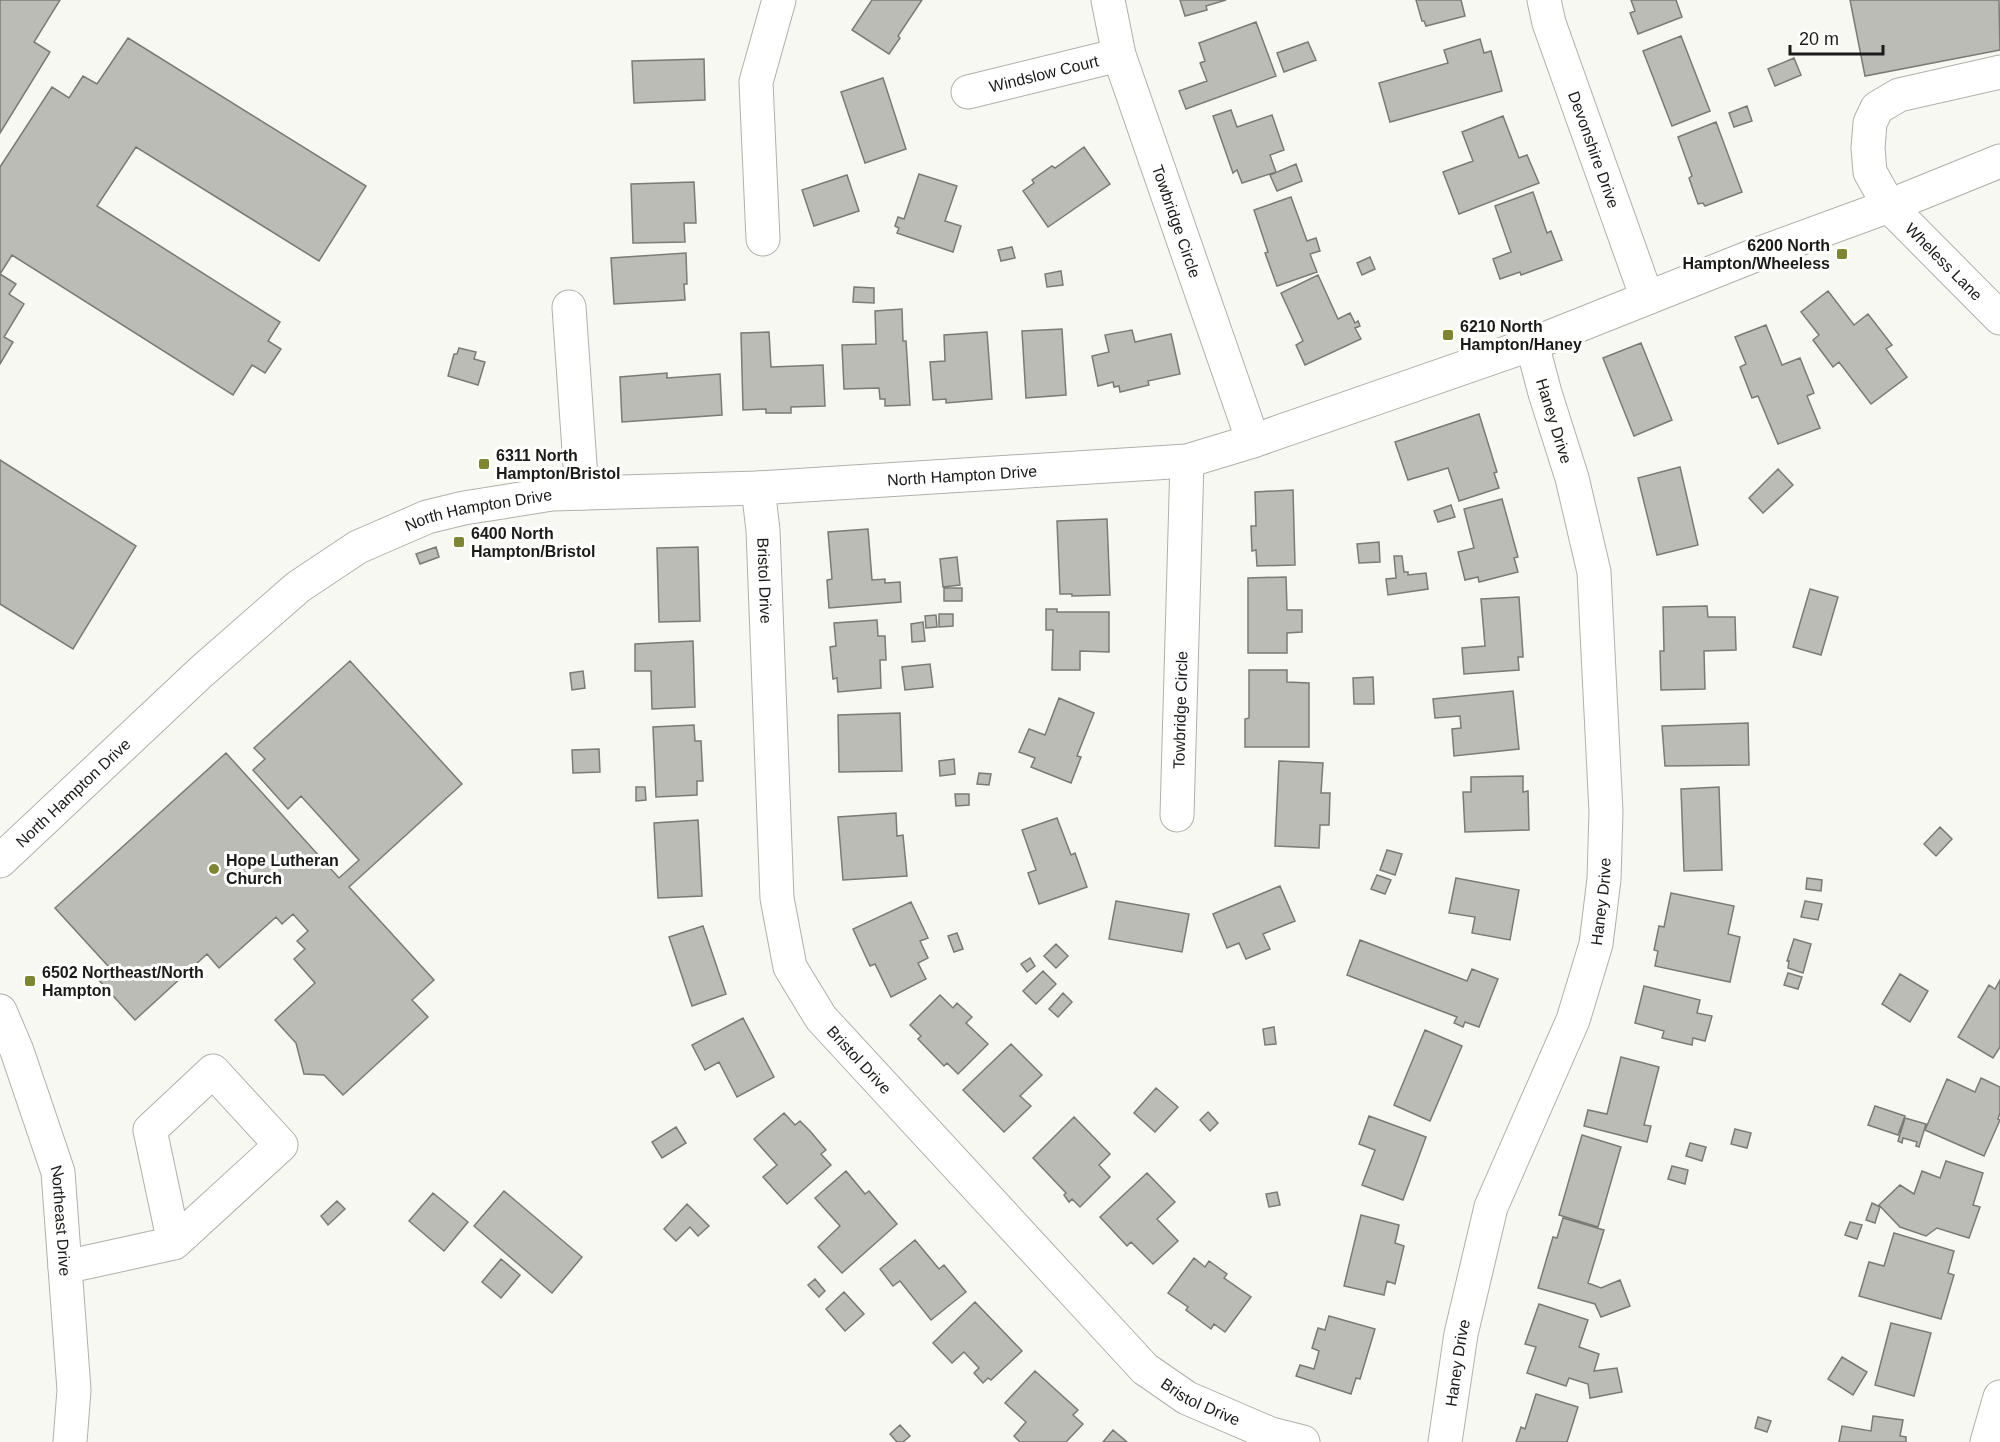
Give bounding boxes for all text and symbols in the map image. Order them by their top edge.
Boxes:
scale bar [1790,18,1883,56]
text: 20 m [1799,29,1839,49]
street label: Windslow Court [987,52,1101,95]
street label: Devonshire Drive [1566,89,1623,210]
street label: Towbridge Circle [1149,162,1204,280]
street label: Wheless Lane [1902,220,1986,304]
place label: 6200 North Hampton/Wheeless [1682,237,1830,272]
marker: 6200 North Hampton/Wheeless [1835,247,1849,261]
place label: 6210 North Hampton/Haney [1460,318,1582,353]
marker: 6210 North Hampton/Haney [1441,328,1455,342]
street label: Haney Drive [1533,376,1575,466]
place label: 6311 North Hampton/Bristol [496,447,620,482]
marker: 6311 North Hampton/Bristol [477,457,491,471]
street label: North Hampton Drive [887,462,1038,488]
street label: North Hampton Drive [402,486,553,534]
place label: 6400 North Hampton/Bristol [471,525,595,560]
marker: 6400 North Hampton/Bristol [452,535,466,549]
street label: Bristol Drive [755,537,775,624]
street label: Towbridge Circle [1170,651,1190,769]
street label: North Hampton Drive [12,735,134,850]
place label: Hope Lutheran Church [226,852,339,887]
street label: Haney Drive [1587,857,1613,946]
marker: Hope Lutheran Church [207,862,221,876]
place label: 6502 Northeast/North Hampton [42,964,204,999]
marker: 6502 Northeast/North Hampton [23,974,37,988]
street label: Bristol Drive [824,1022,895,1097]
street label: Northeast Drive [48,1163,74,1277]
street label: Haney Drive [1442,1317,1473,1408]
street label: Bristol Drive [1158,1374,1243,1428]

